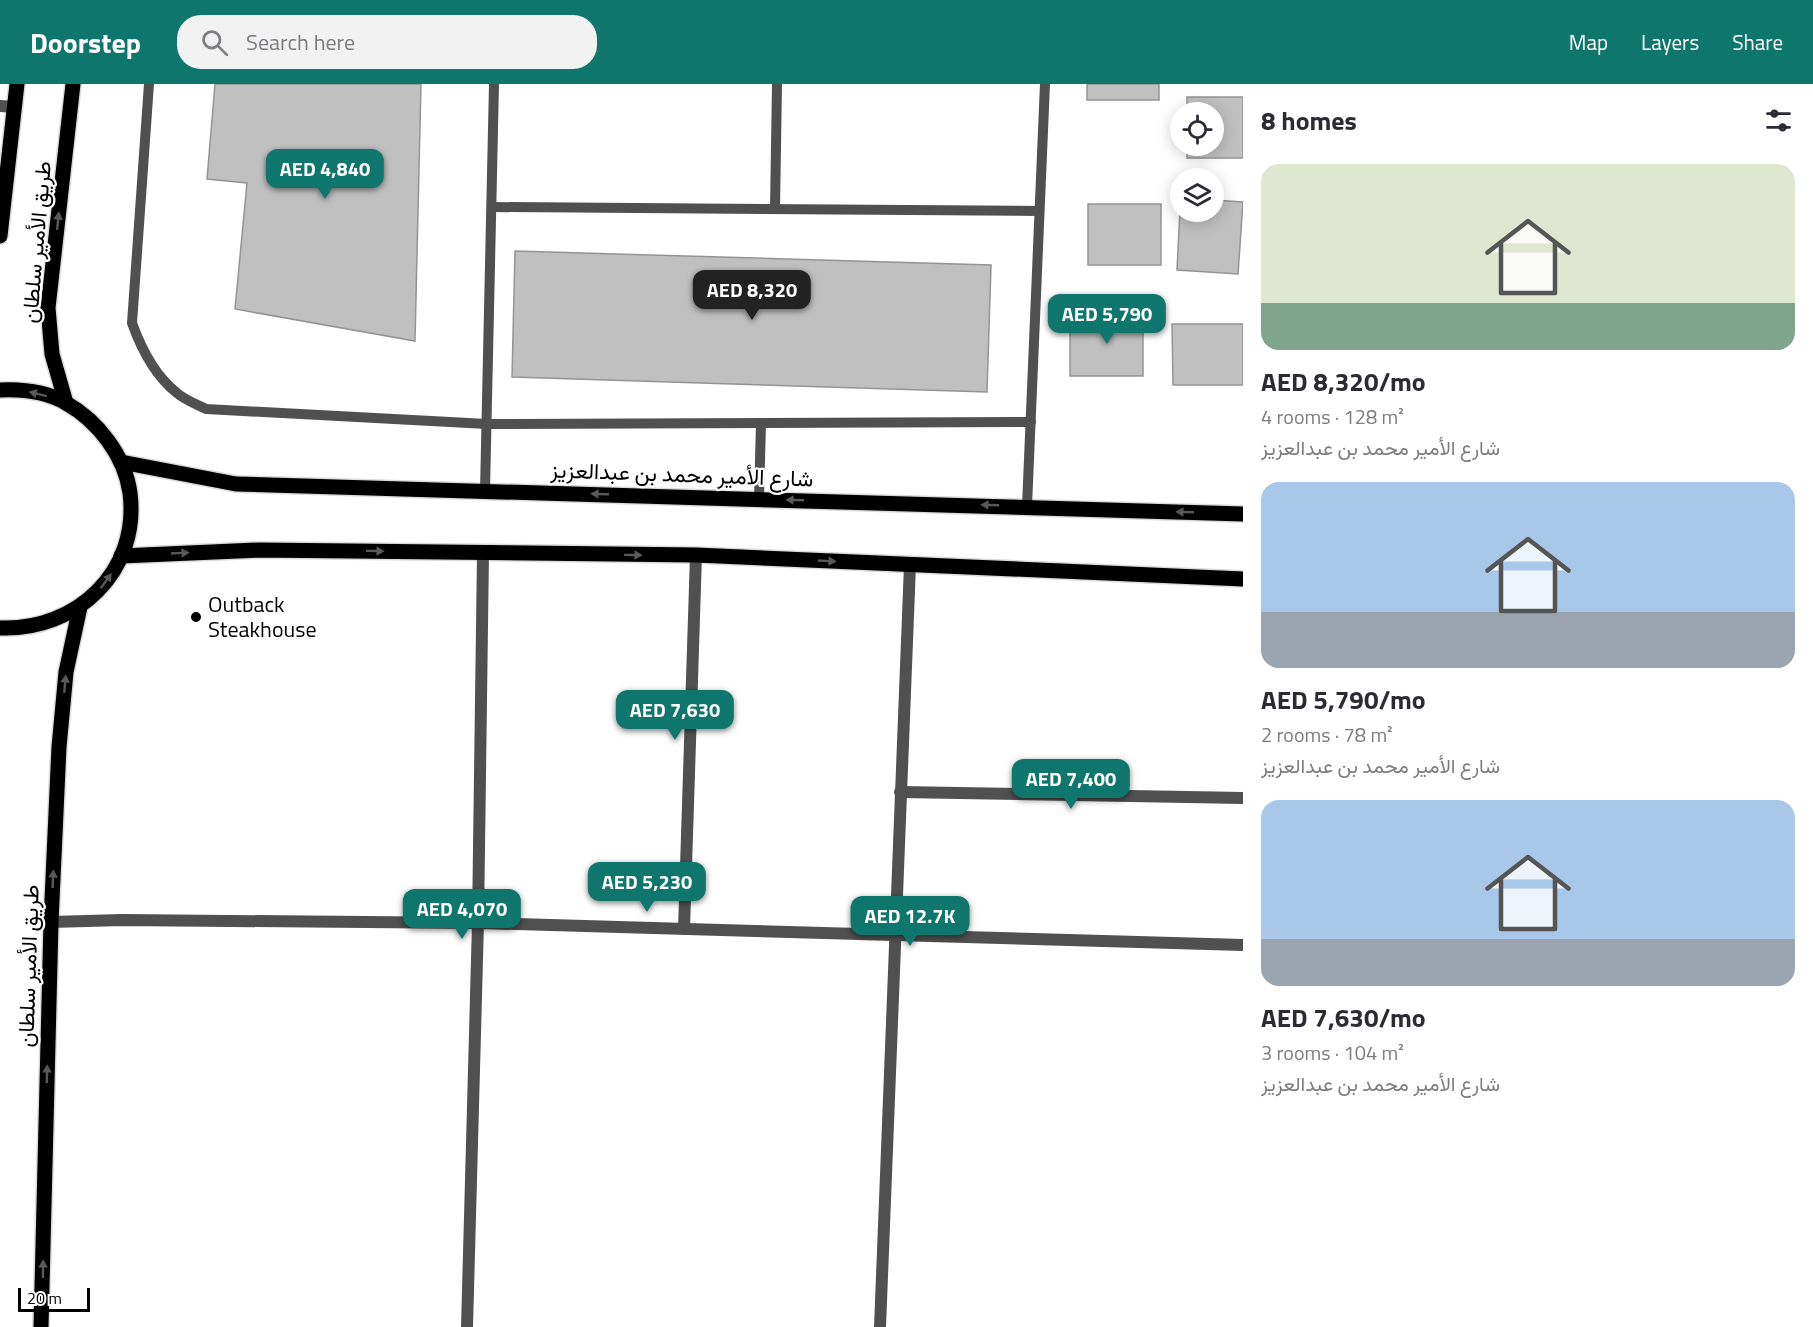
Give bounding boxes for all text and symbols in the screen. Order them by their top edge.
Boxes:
search box [177,15,597,69]
text: Doorstep [30,21,141,64]
text: Search here [246,25,355,59]
icon: search [198,26,231,59]
text: Map [1569,26,1608,58]
text: Layers [1641,26,1699,58]
text: Share [1732,26,1783,58]
text: 8 homes [1261,101,1357,140]
map controls [1170,102,1224,222]
button: locate [1170,102,1224,156]
icon: filters [1762,104,1795,137]
pin: AED 4,840 [256,149,394,200]
text: AED 4,840 [280,153,370,184]
street label: طريق الأمير سلطان [12,159,60,325]
button: layers [1170,168,1224,222]
icon: home [1474,203,1582,311]
one-way arrow [53,211,63,230]
pin: AED 8,320 [683,270,821,321]
text: AED 8,320 [707,274,797,305]
pin: AED 5,790 [1038,294,1176,345]
text: AED 5,790 [1062,298,1152,329]
text: AED 8,320/mo [1261,362,1426,401]
one-way arrow [29,389,47,398]
text: 4 rooms · 128 m² [1261,401,1404,432]
text: شارع الأمير محمد بن عبدالعزيز [1261,432,1500,463]
street label: شارع الأمير محمد بن عبدالعزيز [549,452,814,496]
one-way arrow [590,490,609,499]
one-way arrow [785,495,804,505]
one-way arrow [980,501,999,510]
one-way arrow [1175,507,1194,516]
icon: home [1474,521,1582,629]
one-way arrow [365,547,384,556]
one-way arrow [170,548,189,558]
one-way arrow [623,550,642,559]
one-way arrow [818,557,837,566]
one-way arrow [99,573,111,588]
place label: Outback Steakhouse [208,587,317,646]
marker: Outback Steakhouse [189,610,203,624]
one-way arrow [60,675,70,694]
text: AED 5,790/mo [1261,680,1426,719]
pin: AED 7,630 [606,690,744,741]
text: AED 7,630 [630,694,720,725]
text: 2 rooms · 78 m² [1261,719,1393,750]
text: شارع الأمير محمد بن عبدالعزيز [1261,750,1500,781]
pin: AED 7,400 [1002,759,1140,810]
text: AED 7,400 [1026,763,1116,794]
icon: home [1474,839,1582,947]
pin: AED 5,230 [578,862,716,913]
text: AED 5,230 [602,866,692,897]
one-way arrow [49,869,58,888]
street label: طريق الأمير سلطان [8,884,48,1048]
pin: AED 4,070 [393,889,531,940]
text: AED 4,070 [417,893,507,924]
pin: AED 12.7K [841,896,979,947]
text: AED 12.7K [865,900,955,931]
text: AED 7,630/mo [1261,998,1426,1037]
text: 3 rooms · 104 m² [1261,1037,1404,1068]
one-way arrow [43,1064,52,1083]
text: شارع الأمير محمد بن عبدالعزيز [1261,1068,1500,1099]
one-way arrow [38,1259,47,1278]
scale bar [18,1285,90,1312]
text: 20 m [27,1286,62,1310]

